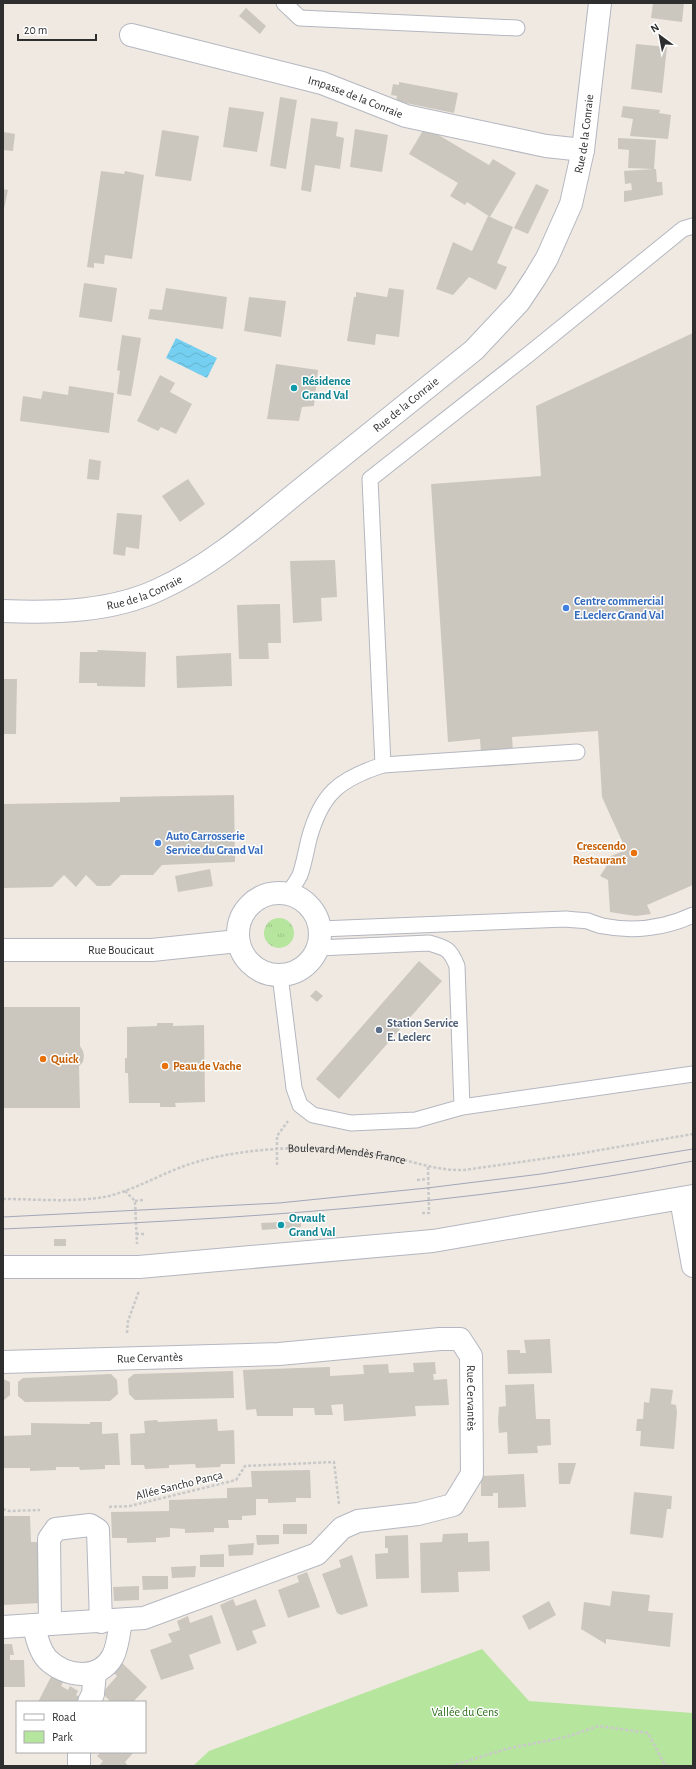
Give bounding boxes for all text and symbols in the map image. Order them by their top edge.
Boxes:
scale bar [18,16,96,42]
north arrow [640,16,680,56]
text: N [649,21,661,35]
text: 20 m [24,24,47,36]
street label: Impasse de la Conraie [307,74,405,120]
street label: Rue de la Conraie [572,93,595,174]
place label: Résidence Grand Val [302,375,351,401]
street label: Rue de la Conraie [371,375,441,434]
marker: Résidence Grand Val [289,383,299,393]
street label: Rue de la Conraie [106,573,184,612]
place label: Centre commercial E.Leclerc Grand Val [574,595,664,621]
marker: Centre commercial E.Leclerc Grand Val [561,603,571,613]
place label: Auto Carrosserie Service du Grand Val [166,830,263,856]
marker: Auto Carrosserie Service du Grand Val [153,838,163,848]
place label: Crescendo Restaurant [573,840,626,866]
marker: Crescendo Restaurant [629,848,639,858]
street label: Rue Boucicaut [88,944,155,956]
place label: Station Service E. Leclerc [387,1017,459,1043]
marker: Station Service E. Leclerc [374,1025,384,1035]
place label: Quick [51,1053,79,1066]
marker: Quick [38,1054,48,1064]
place label: Peau de Vache [173,1060,242,1072]
marker: Peau de Vache [160,1061,170,1071]
street label: Boulevard Mendès France [288,1142,407,1166]
place label: Orvault Grand Val [289,1212,335,1238]
marker: Orvault Grand Val [276,1220,286,1230]
street label: Rue Cervantès [117,1351,183,1365]
street label: Rue Cervantès [465,1365,478,1431]
street label: Allée Sancho Pança [134,1468,224,1502]
legend [16,1701,146,1753]
park label: Vallée du Cens [431,1706,499,1718]
text: Road [52,1711,76,1723]
text: Park [52,1731,73,1743]

